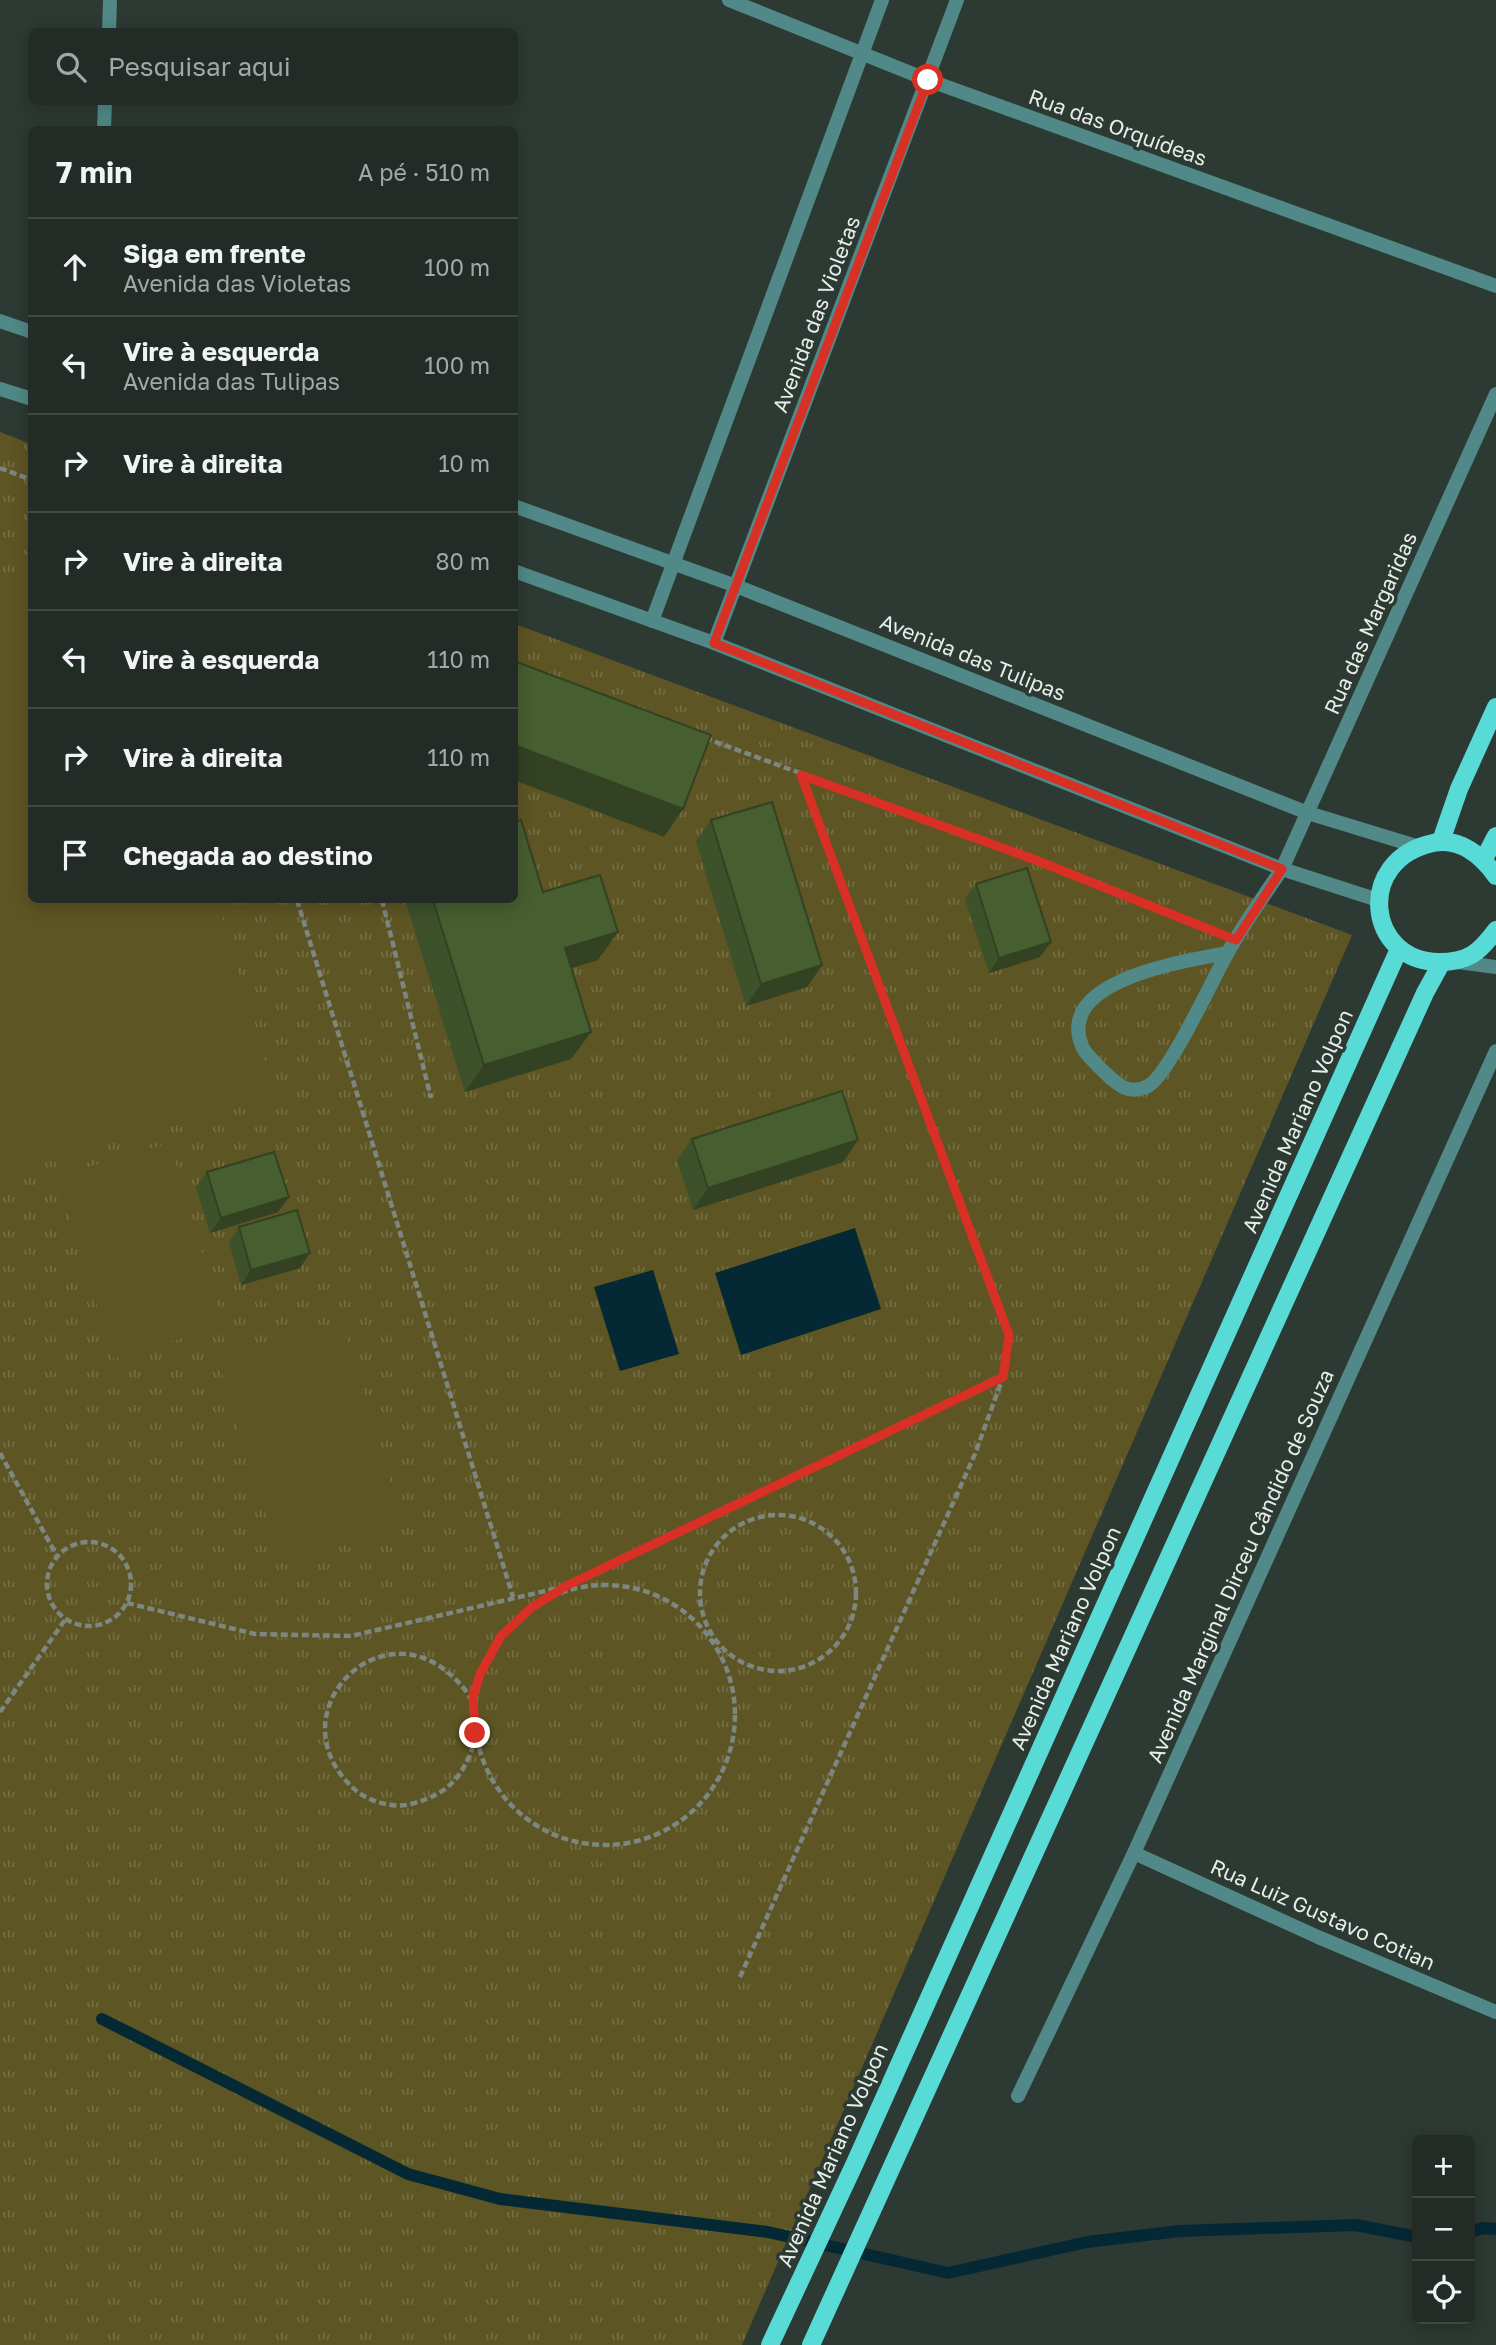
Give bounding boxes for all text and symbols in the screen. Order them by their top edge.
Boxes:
search box [28,28,518,105]
icon: search [52,48,90,86]
text: Pesquisar aqui [108,51,291,82]
route start [912,64,943,95]
street label: Rua das Orquídeas [1025,83,1211,171]
text: 7 min [56,154,132,190]
text: A pé · 510 m [358,158,490,186]
street label: Avenida das Violetas [767,212,865,416]
text: Siga em frente [123,238,306,269]
icon: ahead [56,248,94,286]
text: 100 m [424,253,490,281]
text: Avenida das Violetas [123,269,351,297]
text: Vire à esquerda [123,336,319,367]
icon: left [56,346,94,384]
text: 100 m [424,351,490,379]
text: Avenida das Tulipas [123,367,340,395]
icon: right [56,444,94,482]
text: Vire à direita [123,448,283,479]
text: 10 m [438,449,490,477]
street label: Rua das Margaridas [1318,528,1422,718]
icon: right [56,542,94,580]
text: Vire à direita [123,546,283,577]
text: 80 m [436,547,490,575]
street label: Avenida das Tulipas [876,608,1070,706]
icon: left [56,640,94,678]
text: Vire à esquerda [123,644,319,675]
text: 110 m [427,645,490,673]
icon: right [56,738,94,776]
text: Vire à direita [123,742,283,773]
text: 110 m [427,743,490,771]
icon: arrive [56,836,94,874]
text: Chegada ao destino [123,840,373,871]
street label: Avenida Mariano Volpon [1236,1005,1358,1237]
street label: Avenida Marginal Dirceu Cândido de Souza [1141,1365,1339,1767]
street label: Avenida Mariano Volpon [1004,1522,1126,1754]
route end [459,1717,490,1748]
street label: Rua Luiz Gustavo Cotian [1207,1853,1439,1975]
street label: Avenida Mariano Volpon [771,2039,893,2271]
map controls [1412,2135,1475,2324]
button: + [1412,2135,1475,2198]
button: − [1412,2198,1475,2261]
button: locate [1412,2261,1475,2324]

